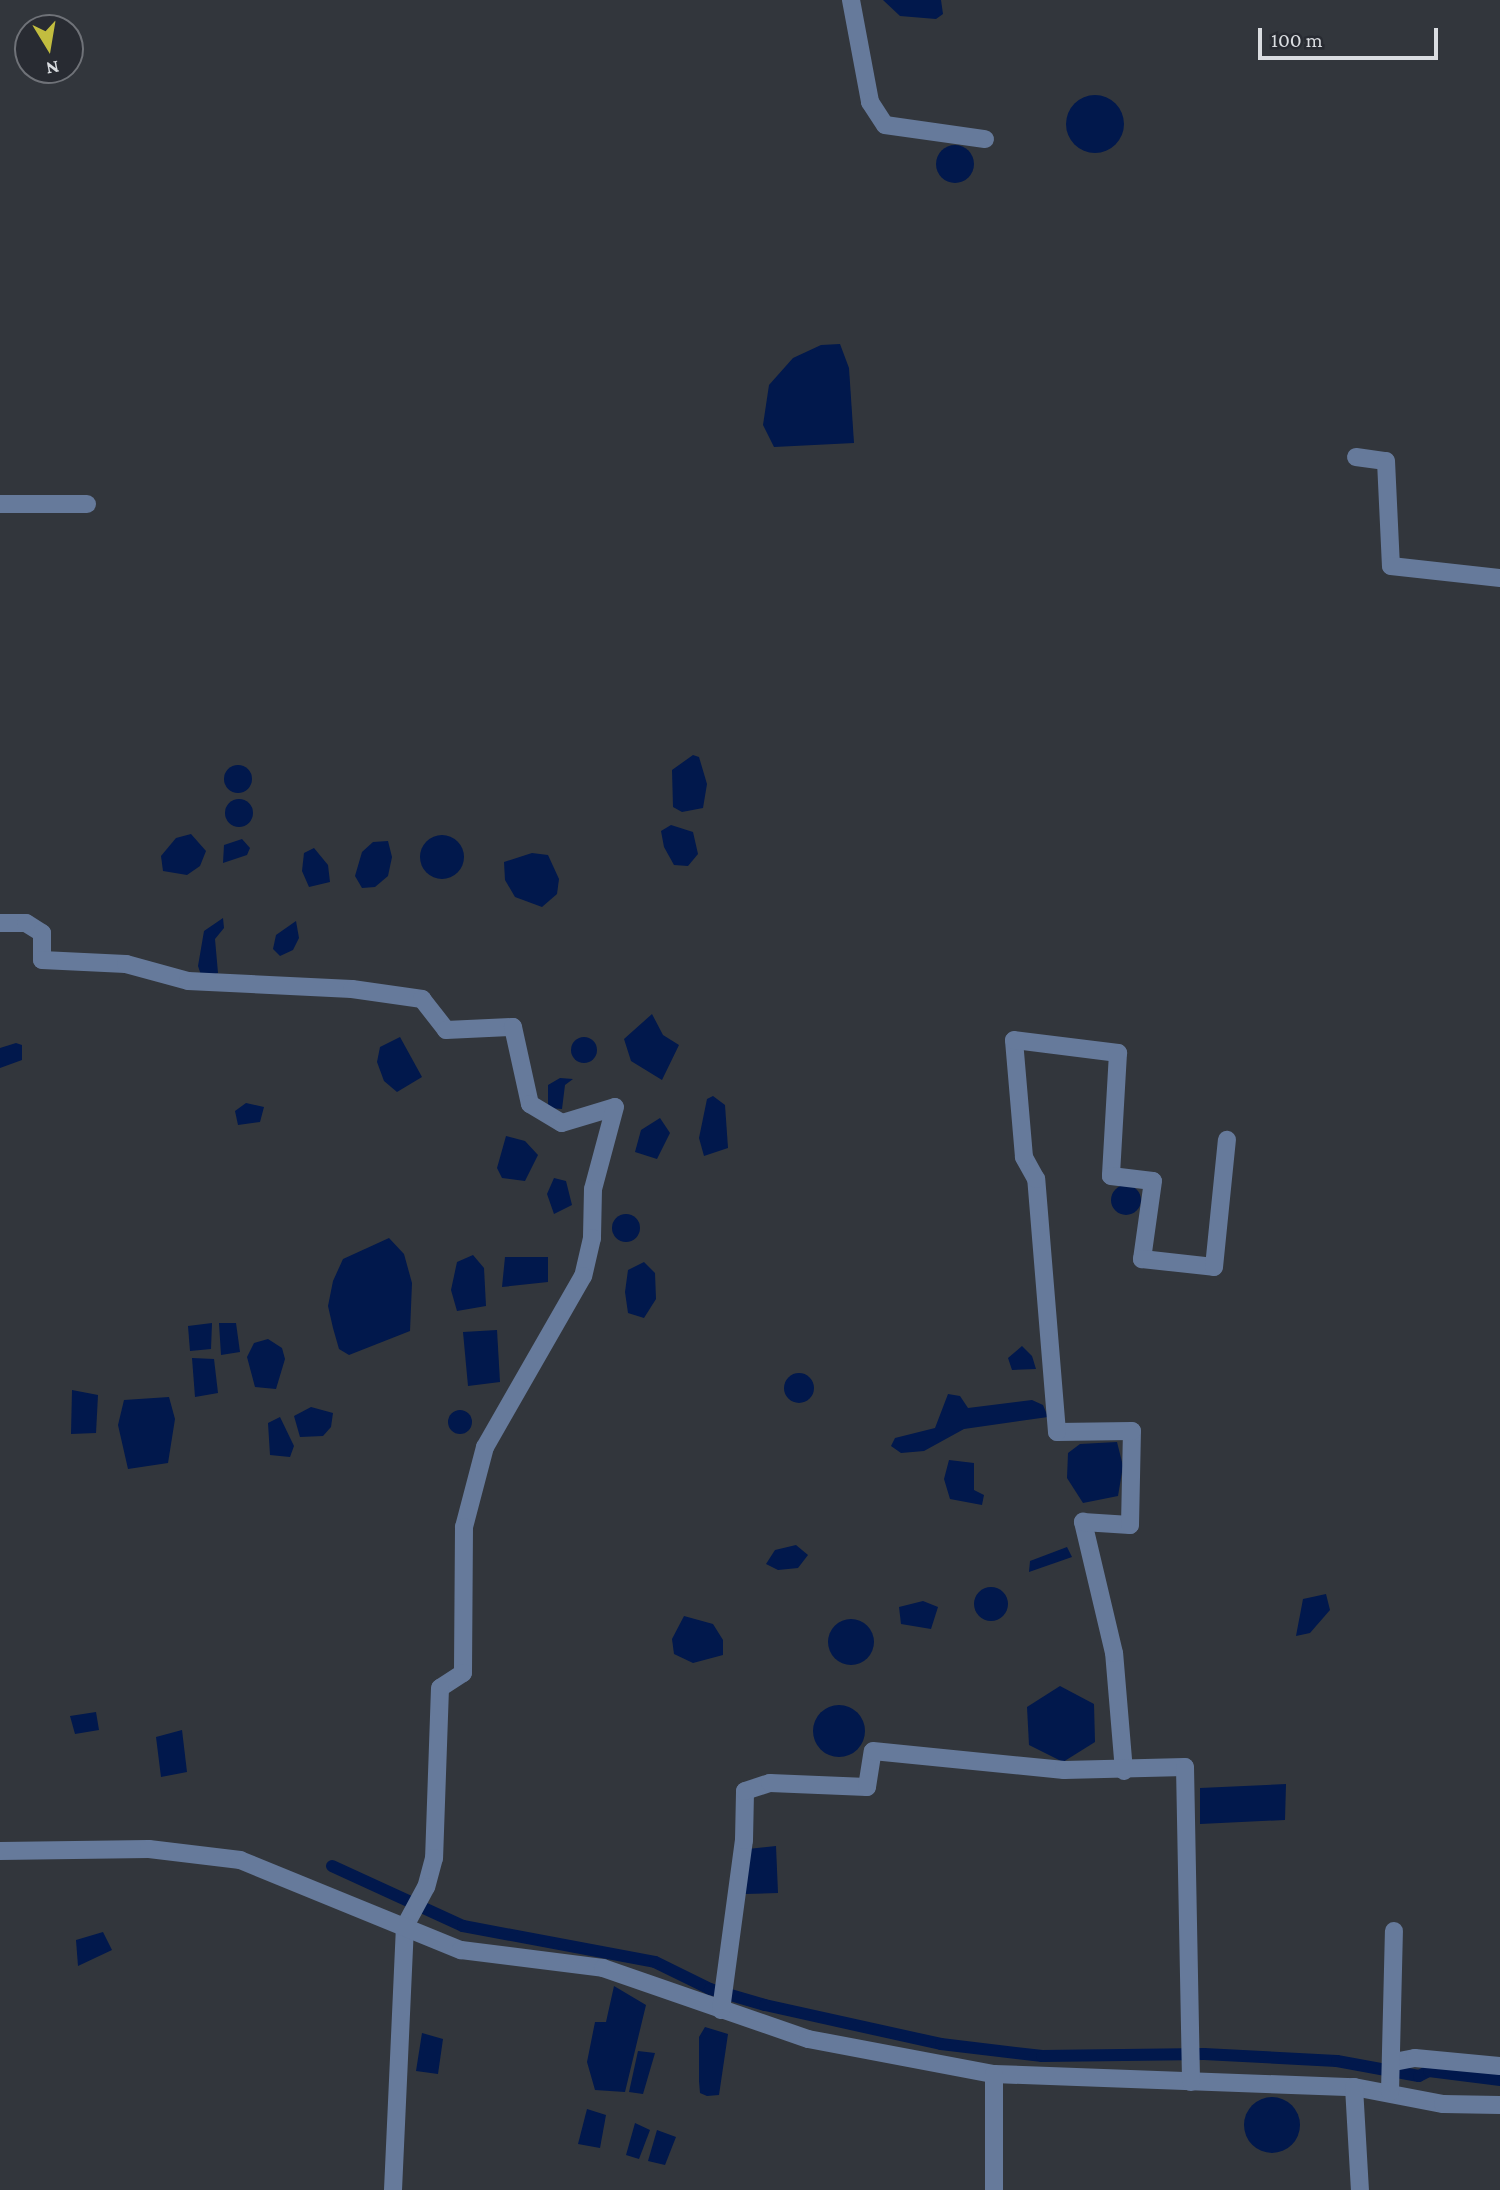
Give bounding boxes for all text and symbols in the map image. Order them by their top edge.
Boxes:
north arrow [14,14,84,84]
scale bar [1262,14,1442,58]
text: 100 m [1271,28,1323,52]
text: N [44,57,61,80]

